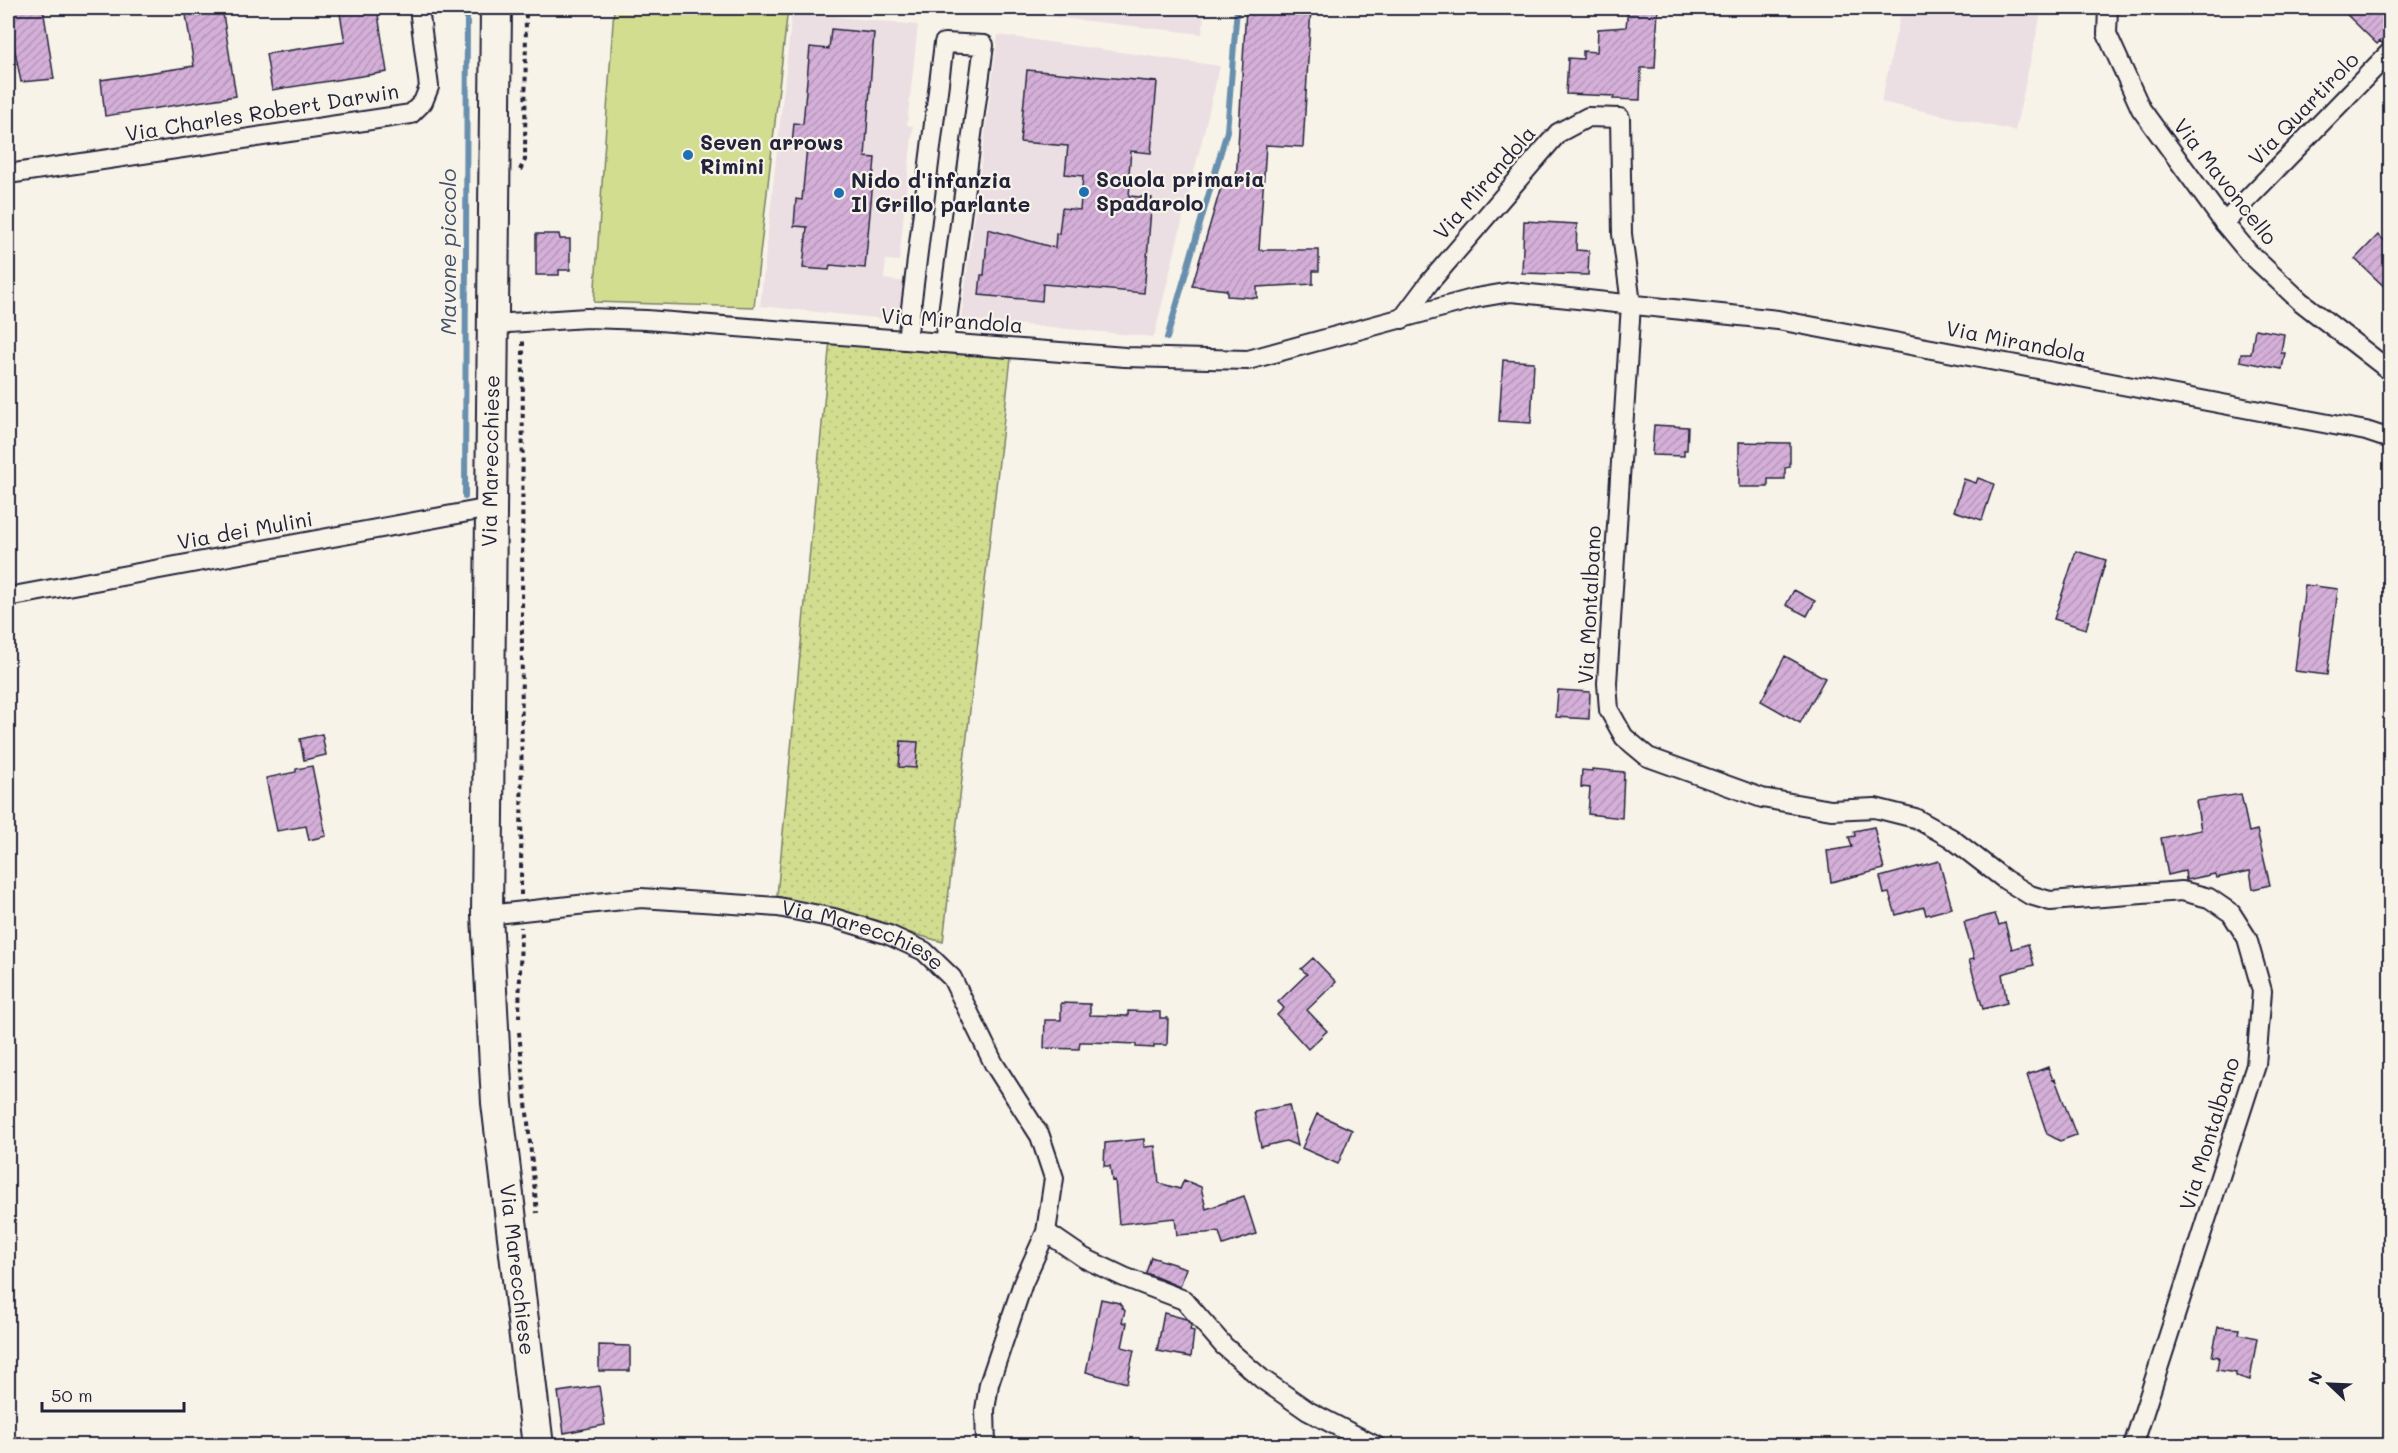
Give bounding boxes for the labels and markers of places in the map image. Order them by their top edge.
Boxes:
place label: Seven arrows Rimini [700,128,843,179]
marker: Seven arrows Rimini [681,148,695,162]
place label: Scuola primaria Spadarolo [1096,165,1264,216]
place label: Nido d'infanzia Il Grillo parlante [851,166,1030,217]
marker: Scuola primaria Spadarolo [1077,185,1091,199]
marker: Nido d'infanzia Il Grillo parlante [832,186,846,200]

